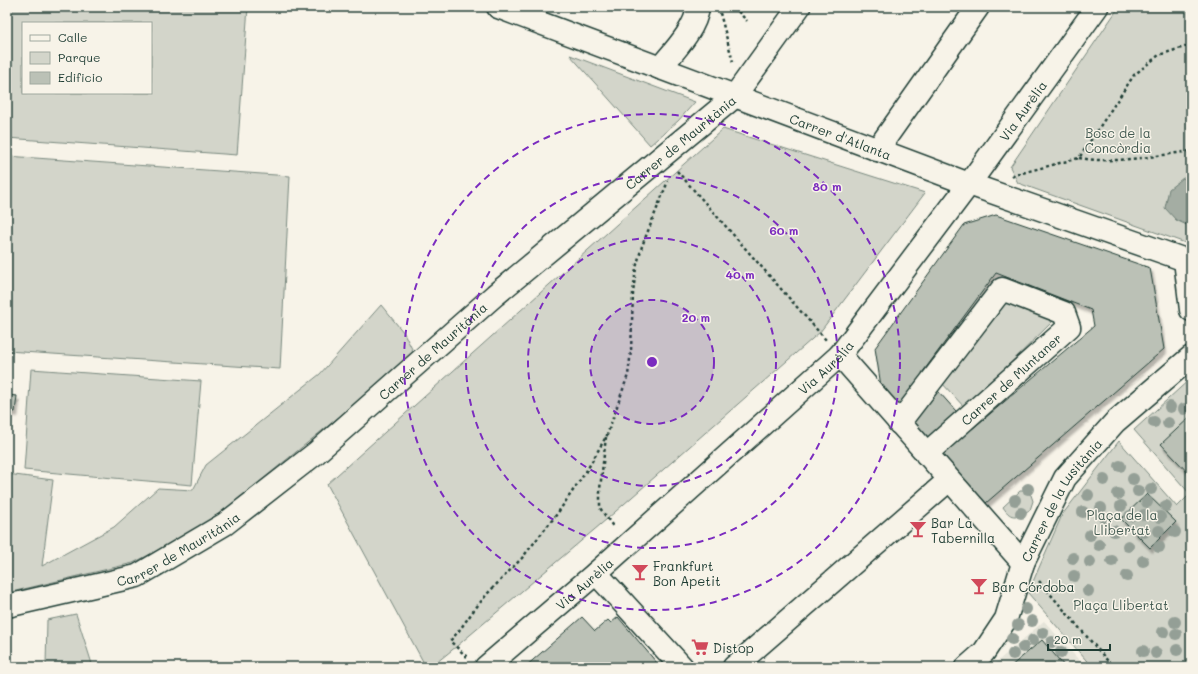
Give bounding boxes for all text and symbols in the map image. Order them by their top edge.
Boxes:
legend [22,22,152,94]
text: Calle [58,29,88,45]
text: Parque [58,49,101,65]
text: Edificio [58,69,102,85]
street label: Via Aurèlia [995,77,1050,144]
street label: Carrer de Mauritània [621,91,739,193]
street label: Carrer d'Atlanta [787,109,894,163]
park label: Bosc de la Concòrdia [1085,124,1151,156]
text: 80 m [812,178,842,194]
text: 60 m [770,222,798,238]
text: 40 m [725,266,755,282]
street label: Carrer de Mauritània [374,298,490,403]
text: 20 m [682,309,710,325]
street label: Carrer de Muntaner [957,329,1065,429]
street label: Via Aurèlia [794,337,857,397]
centre of rings [645,355,659,369]
street label: Carrer de la Lusitània [1017,435,1105,564]
park label: Plaça de la Llibertat [1086,506,1158,538]
street label: Carrer de Mauritània [115,508,243,589]
place label: Bar La Tabernilla [931,514,995,546]
bar icon: Bar La Tabernilla [908,519,928,539]
street label: Via Aurèlia [552,554,616,613]
place label: Frankfurt Bon Apetit [653,557,721,589]
bar icon: Frankfurt Bon Apetit [630,562,650,582]
bar icon: Bar Córdoba [969,576,989,596]
place label: Bar Córdoba [992,578,1075,595]
park label: Plaça Llibertat [1073,596,1169,613]
scale bar [1048,626,1110,652]
text: 20 m [1054,631,1082,647]
supermarket icon: Distop [690,637,710,657]
place label: Distop [713,639,754,656]

